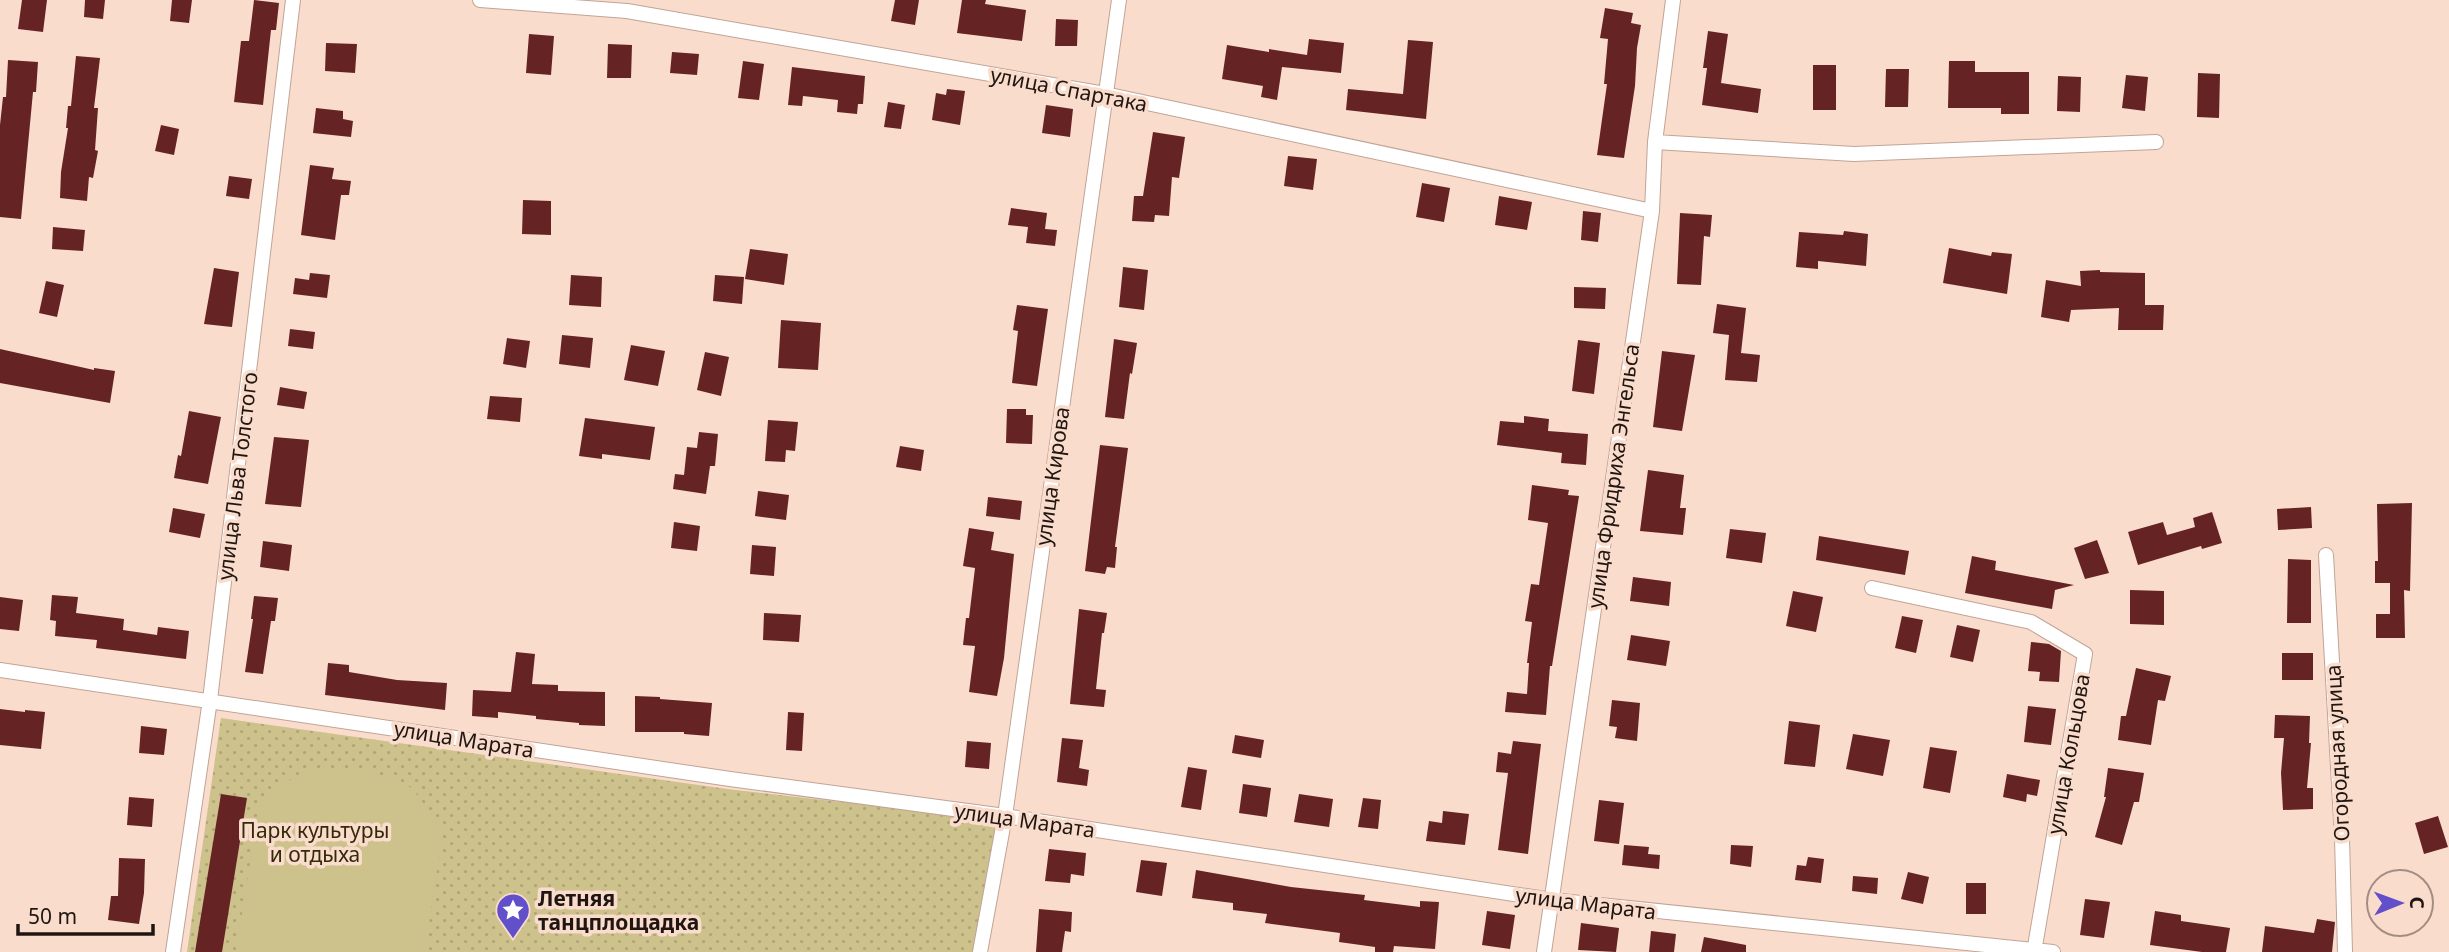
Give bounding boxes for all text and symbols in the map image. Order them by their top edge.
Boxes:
street label: улица Спартака [988,60,1150,118]
street label: улица Фридриха Энгельса [1581,342,1645,610]
street label: улица Льва Толстого [210,370,264,582]
street label: улица Кирова [1028,405,1076,547]
street label: Огородная улица [2318,664,2356,842]
street label: улица Кольцова [2040,671,2096,837]
street label: улица Марата [392,714,536,764]
street label: улица Марата [953,796,1097,844]
park label: Парк культуры и отдыха [241,816,389,868]
north arrow [2365,868,2435,938]
street label: улица Марата [1514,880,1658,926]
place label: Летняя танцплощадка [538,884,699,936]
place icon: Летняя танцплощадка [494,891,532,940]
scale bar [18,892,152,936]
text: С [2404,896,2430,909]
text: 50 m [28,902,77,930]

